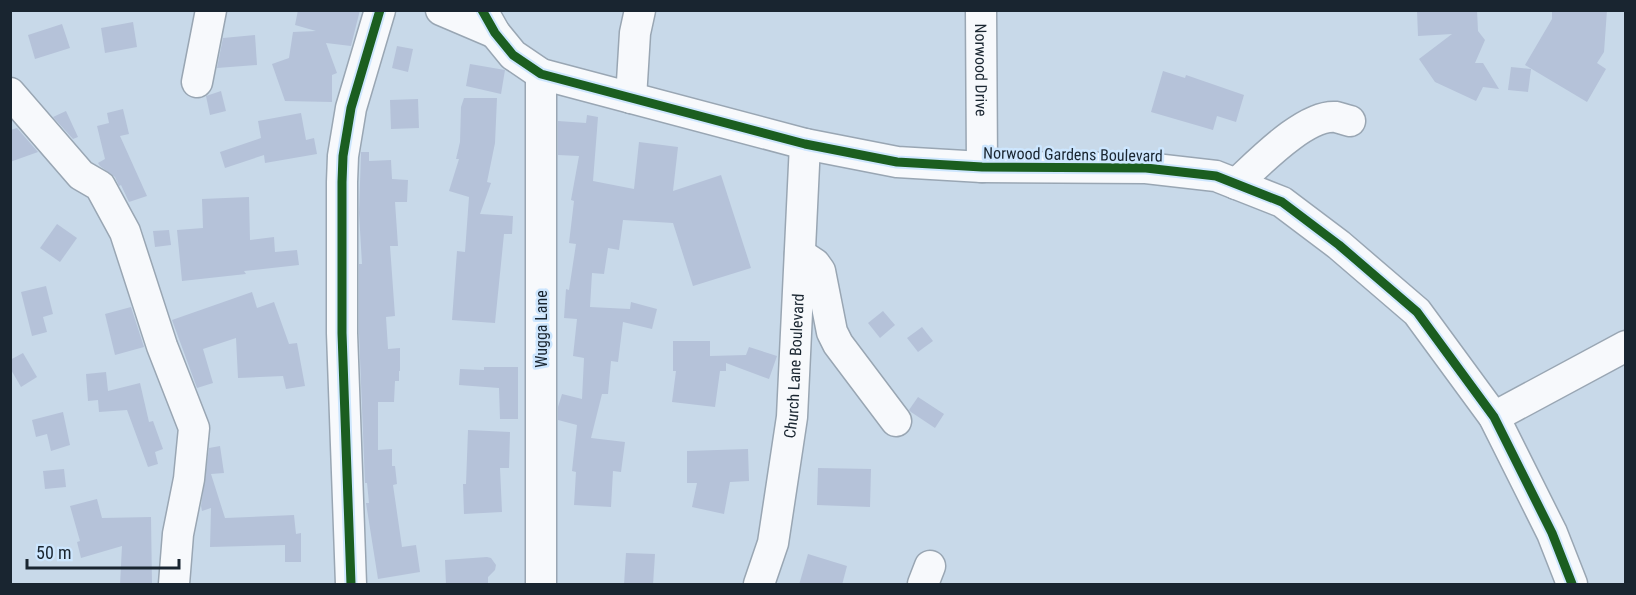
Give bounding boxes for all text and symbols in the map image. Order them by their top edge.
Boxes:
street label: Norwood Drive [971,23,991,117]
street label: Norwood Gardens Boulevard [983,143,1163,166]
street label: Wugga Lane [532,290,551,368]
street label: Church Lane Boulevard [780,293,808,439]
scale bar [27,532,178,570]
text: 50 m [36,542,71,563]

